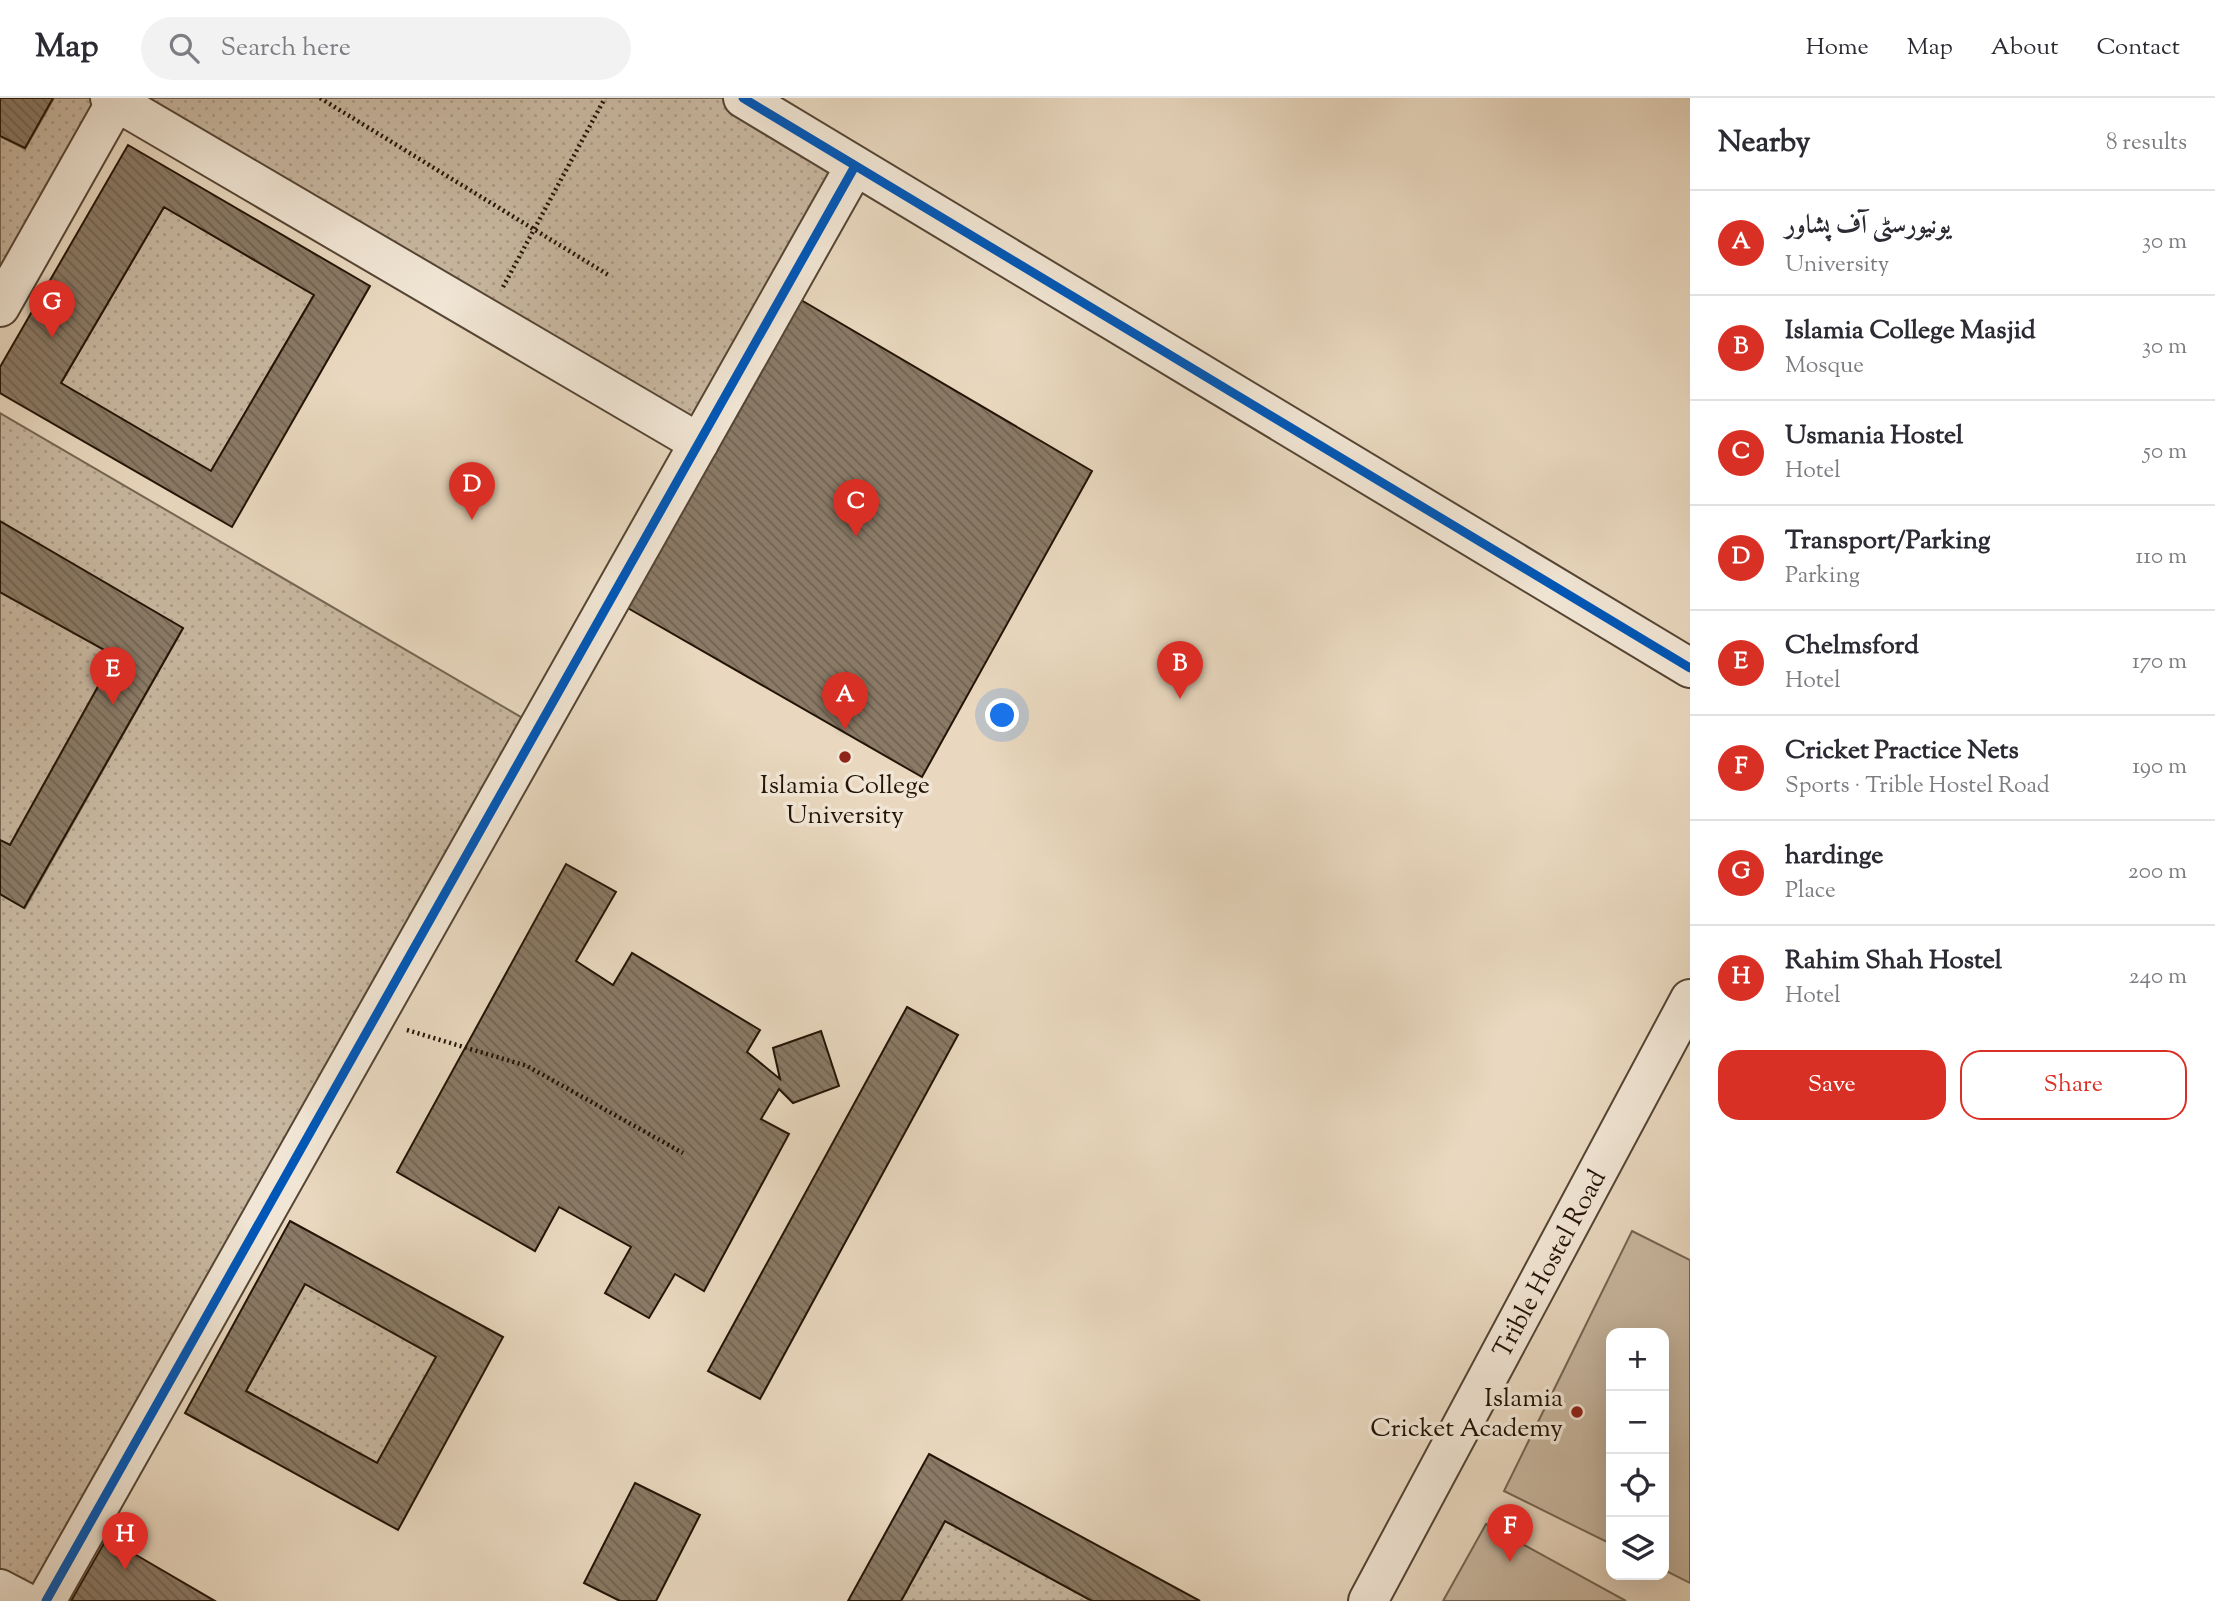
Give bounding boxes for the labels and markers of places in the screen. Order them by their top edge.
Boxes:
pin: G [29,280,75,338]
pin: D [449,462,495,520]
pin: C [833,479,879,537]
pin: B [1157,641,1203,699]
pin: E [90,647,136,705]
pin: A [822,672,868,730]
marker: Islamia College University [837,749,853,765]
place label: Islamia College University [760,768,930,835]
place label: Islamia Cricket Academy [1370,1381,1563,1448]
marker: Islamia Cricket Academy [1569,1404,1585,1420]
pin: F [1487,1504,1533,1562]
pin: H [102,1512,148,1570]

